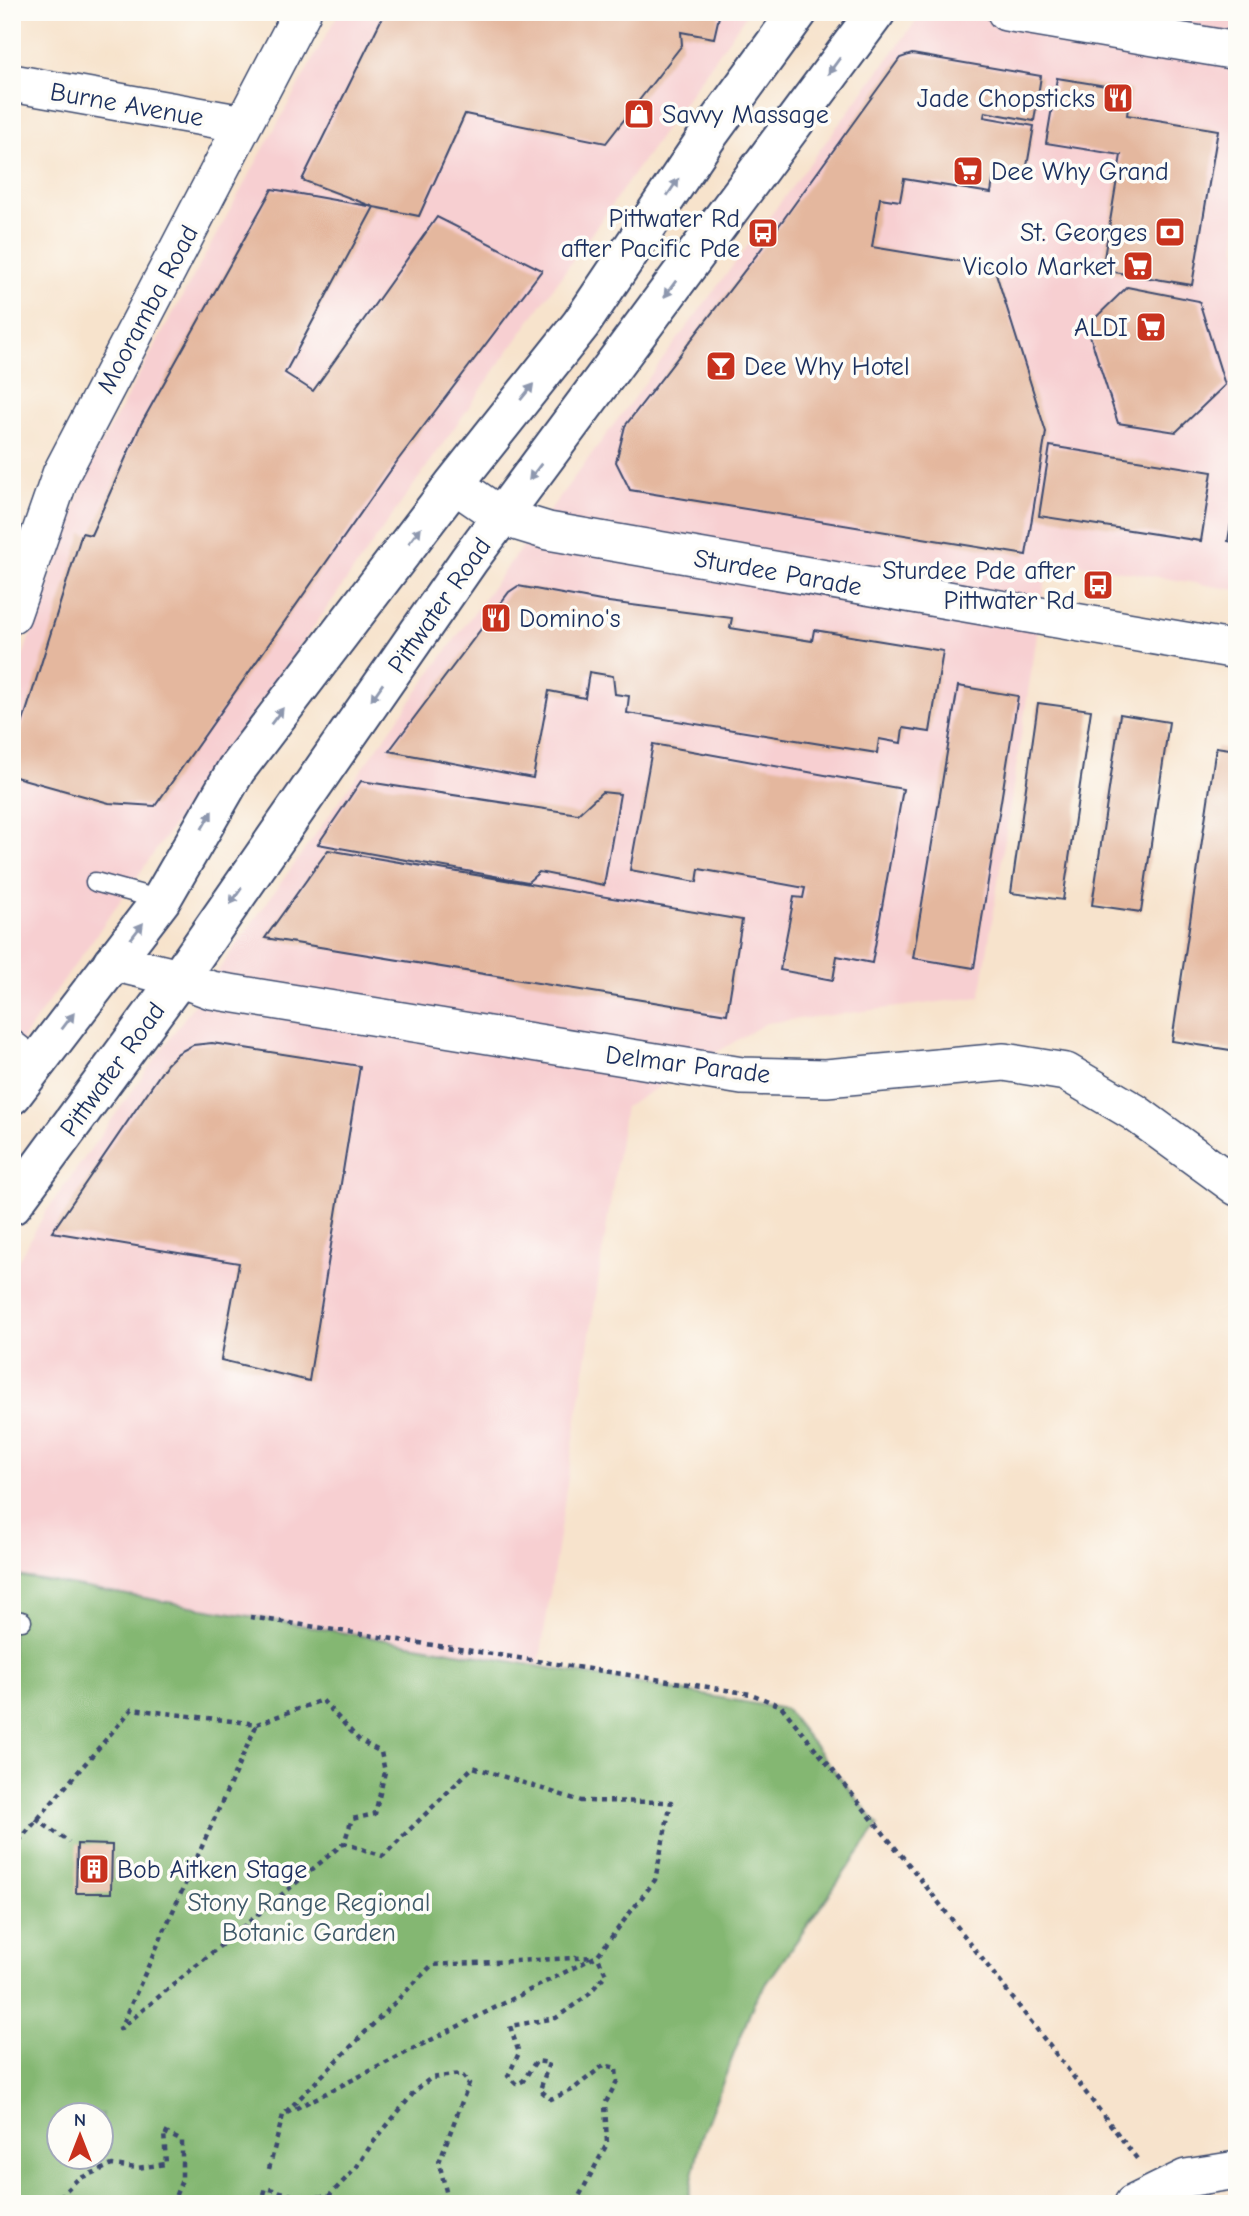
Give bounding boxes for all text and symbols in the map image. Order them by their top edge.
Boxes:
one-way arrow [827,57,841,75]
street label: Burne Avenue [48,77,206,133]
restaurant icon: Jade Chopsticks [1101,81,1135,115]
place label: Jade Chopsticks [917,84,1095,114]
shop icon: Savvy Massage [622,97,656,131]
place label: Savvy Massage [662,100,829,130]
supermarket icon: Dee Why Grand [951,154,985,188]
place label: Dee Why Grand [991,157,1169,187]
one-way arrow [666,178,680,196]
place label: Pittwater Rd after Pacific Pde [561,204,740,264]
bank icon: St. Georges [1153,215,1187,249]
bus stop icon: Pittwater Rd after Pacific Pde [746,216,780,250]
place label: St. Georges [1020,218,1147,248]
street label: Mooramba Road [91,220,205,399]
supermarket icon: Vicolo Market [1121,249,1155,283]
place label: Vicolo Market [963,252,1117,282]
one-way arrow [663,280,677,298]
supermarket icon: ALDI [1134,310,1168,344]
place label: ALDI [1074,313,1128,343]
bar icon: Dee Why Hotel [704,349,738,383]
place label: Dee Why Hotel [744,352,910,382]
one-way arrow [519,383,533,401]
one-way arrow [528,463,542,481]
one-way arrow [407,526,421,544]
street label: Pittwater Road [382,532,498,679]
street label: Sturdee Parade [691,543,864,603]
place label: Sturdee Pde after Pittwater Rd [882,556,1076,616]
bus stop icon: Sturdee Pde after Pittwater Rd [1081,568,1115,602]
restaurant icon: Domino's [479,601,513,635]
place label: Domino's [519,604,621,634]
one-way arrow [370,683,384,701]
one-way arrow [270,707,284,725]
one-way arrow [201,810,214,829]
one-way arrow [229,887,243,905]
one-way arrow [129,923,144,941]
street label: Pittwater Road [54,997,172,1143]
one-way arrow [61,1012,75,1030]
street label: Delmar Parade [604,1040,772,1090]
building icon: Bob Aitken Stage [77,1852,111,1886]
place label: Bob Aitken Stage [117,1855,307,1885]
park label: Stony Range Regional Botanic Garden [187,1888,431,1948]
north arrow [46,2100,116,2170]
text: N [74,2109,86,2131]

